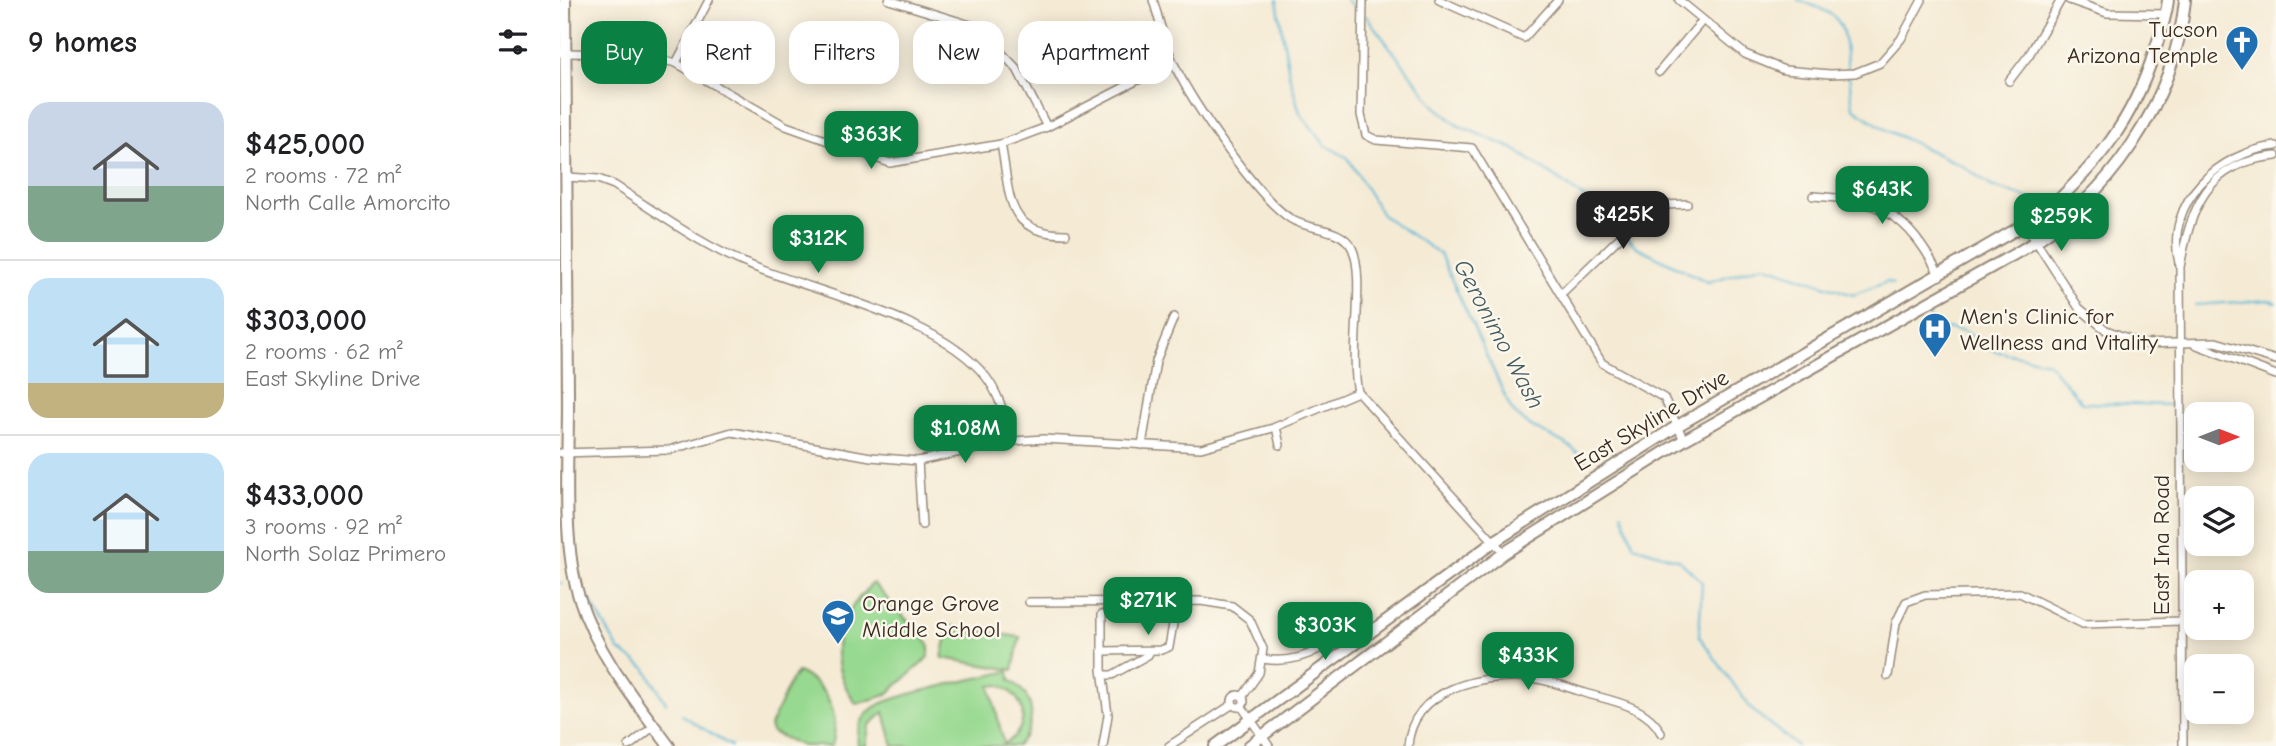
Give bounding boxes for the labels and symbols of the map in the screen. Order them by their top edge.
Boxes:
place label: Tucson Arizona Temple [2067,16,2218,69]
church icon: Tucson Arizona Temple [2223,23,2261,72]
pin: $363K [822,111,920,171]
pin: $643K [1833,166,1931,226]
pin: $425K [1574,191,1672,251]
pin: $259K [2012,194,2110,253]
pin: $312K [769,216,867,275]
water label: Geronimo Wash [1448,255,1550,413]
place label: Men's Clinic for Wellness and Vitality [1960,303,2159,356]
hospital icon: Men's Clinic for Wellness and Vitality [1916,310,1954,359]
street label: East Skyline Drive [1569,364,1733,477]
north arrow [2184,402,2254,472]
pin: $1.08M [908,406,1022,465]
street label: East Ina Road [2148,475,2175,615]
pin: $271K [1099,578,1197,637]
place label: Orange Grove Middle School [862,590,1001,643]
school or university icon: Orange Grove Middle School [819,597,857,646]
pin: $303K [1276,602,1374,662]
pin: $433K [1479,632,1577,692]

